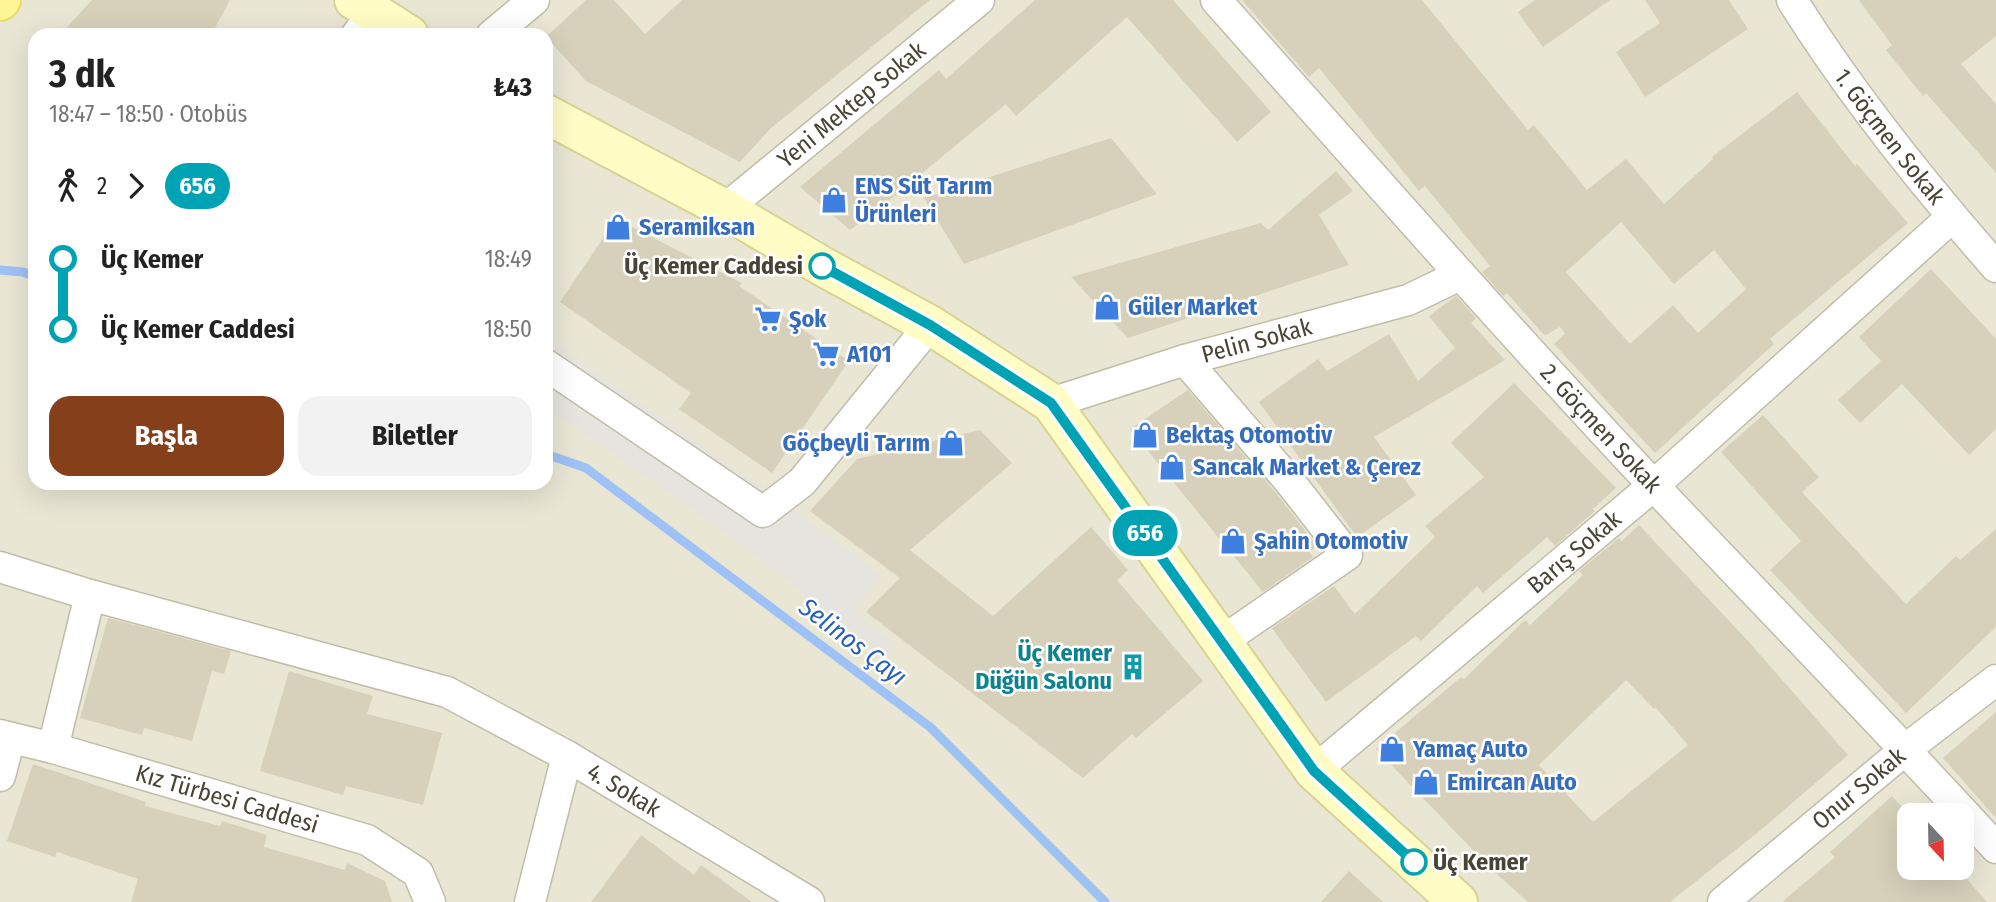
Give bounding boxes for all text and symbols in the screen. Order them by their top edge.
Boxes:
street label: Yeni Mektep Sokak [772,35,932,174]
text: 3 dk [49,51,115,97]
street label: 1. Göçmen Sokak [1828,64,1951,211]
text: ₺43 [493,72,532,103]
text: 18:47 – 18:50 · Otobüs [49,100,247,128]
icon: walk [49,167,87,205]
icon: forward [117,167,155,205]
text: 2 [97,172,107,200]
text: 656 [179,172,216,200]
place label: ENS Süt Tarım Ürünleri [855,172,992,228]
shop icon: ENS Süt Tarım Ürünleri [819,185,849,215]
shop icon: Seramiksan [603,212,633,242]
place label: Seramiksan [639,213,755,241]
text: Üç Kemer [101,244,203,275]
text: 18:49 [485,245,532,273]
place label: Üç Kemer Caddesi [624,252,803,280]
marker: Üç Kemer Caddesi [809,253,835,279]
shop icon: Güler Market [1092,292,1122,322]
place label: Güler Market [1128,293,1258,321]
supermarket icon: Şok [753,304,783,334]
place label: Şok [789,305,827,334]
street label: Pelin Sokak [1199,312,1316,369]
text: Üç Kemer Caddesi [101,314,295,345]
text: 18:50 [484,315,532,343]
supermarket icon: A101 [811,339,841,369]
place label: A101 [846,340,892,368]
street label: 2. Göçmen Sokak [1535,358,1668,499]
button: Başla [49,396,284,476]
button: Biletler [298,396,532,476]
shop icon: Bektaş Otomotiv [1130,420,1160,450]
place label: Bektaş Otomotiv [1166,421,1333,449]
shop icon: Göçbeyli Tarım [936,428,966,458]
place label: Göçbeyli Tarım [783,429,930,457]
shop icon: Sancak Market & Çerez [1157,452,1187,482]
place label: Sancak Market & Çerez [1193,453,1421,482]
street label: Barış Sokak [1522,504,1627,599]
line badge: 656 [1105,510,1185,556]
text: 656 [1127,519,1163,547]
shop icon: Şahin Otomotiv [1218,526,1248,556]
place label: Şahin Otomotiv [1254,527,1408,556]
water label: Selinos Çayı [792,591,913,693]
place label: Üç Kemer Düğün Salonu [975,639,1112,695]
building icon: Üç Kemer Düğün Salonu [1118,652,1148,682]
shop icon: Yamaç Auto [1377,734,1407,764]
place label: Yamaç Auto [1412,735,1528,763]
street label: Onur Sokak [1807,741,1912,835]
street label: 4. Sokak [582,757,666,824]
street label: Kız Türbesi Caddesi [132,759,322,839]
shop icon: Emircan Auto [1411,767,1441,797]
place label: Emircan Auto [1447,768,1577,796]
north arrow [1897,803,1974,880]
map controls [1897,803,1974,880]
place label: Üç Kemer [1433,848,1528,876]
marker: Üç Kemer [1401,849,1427,875]

